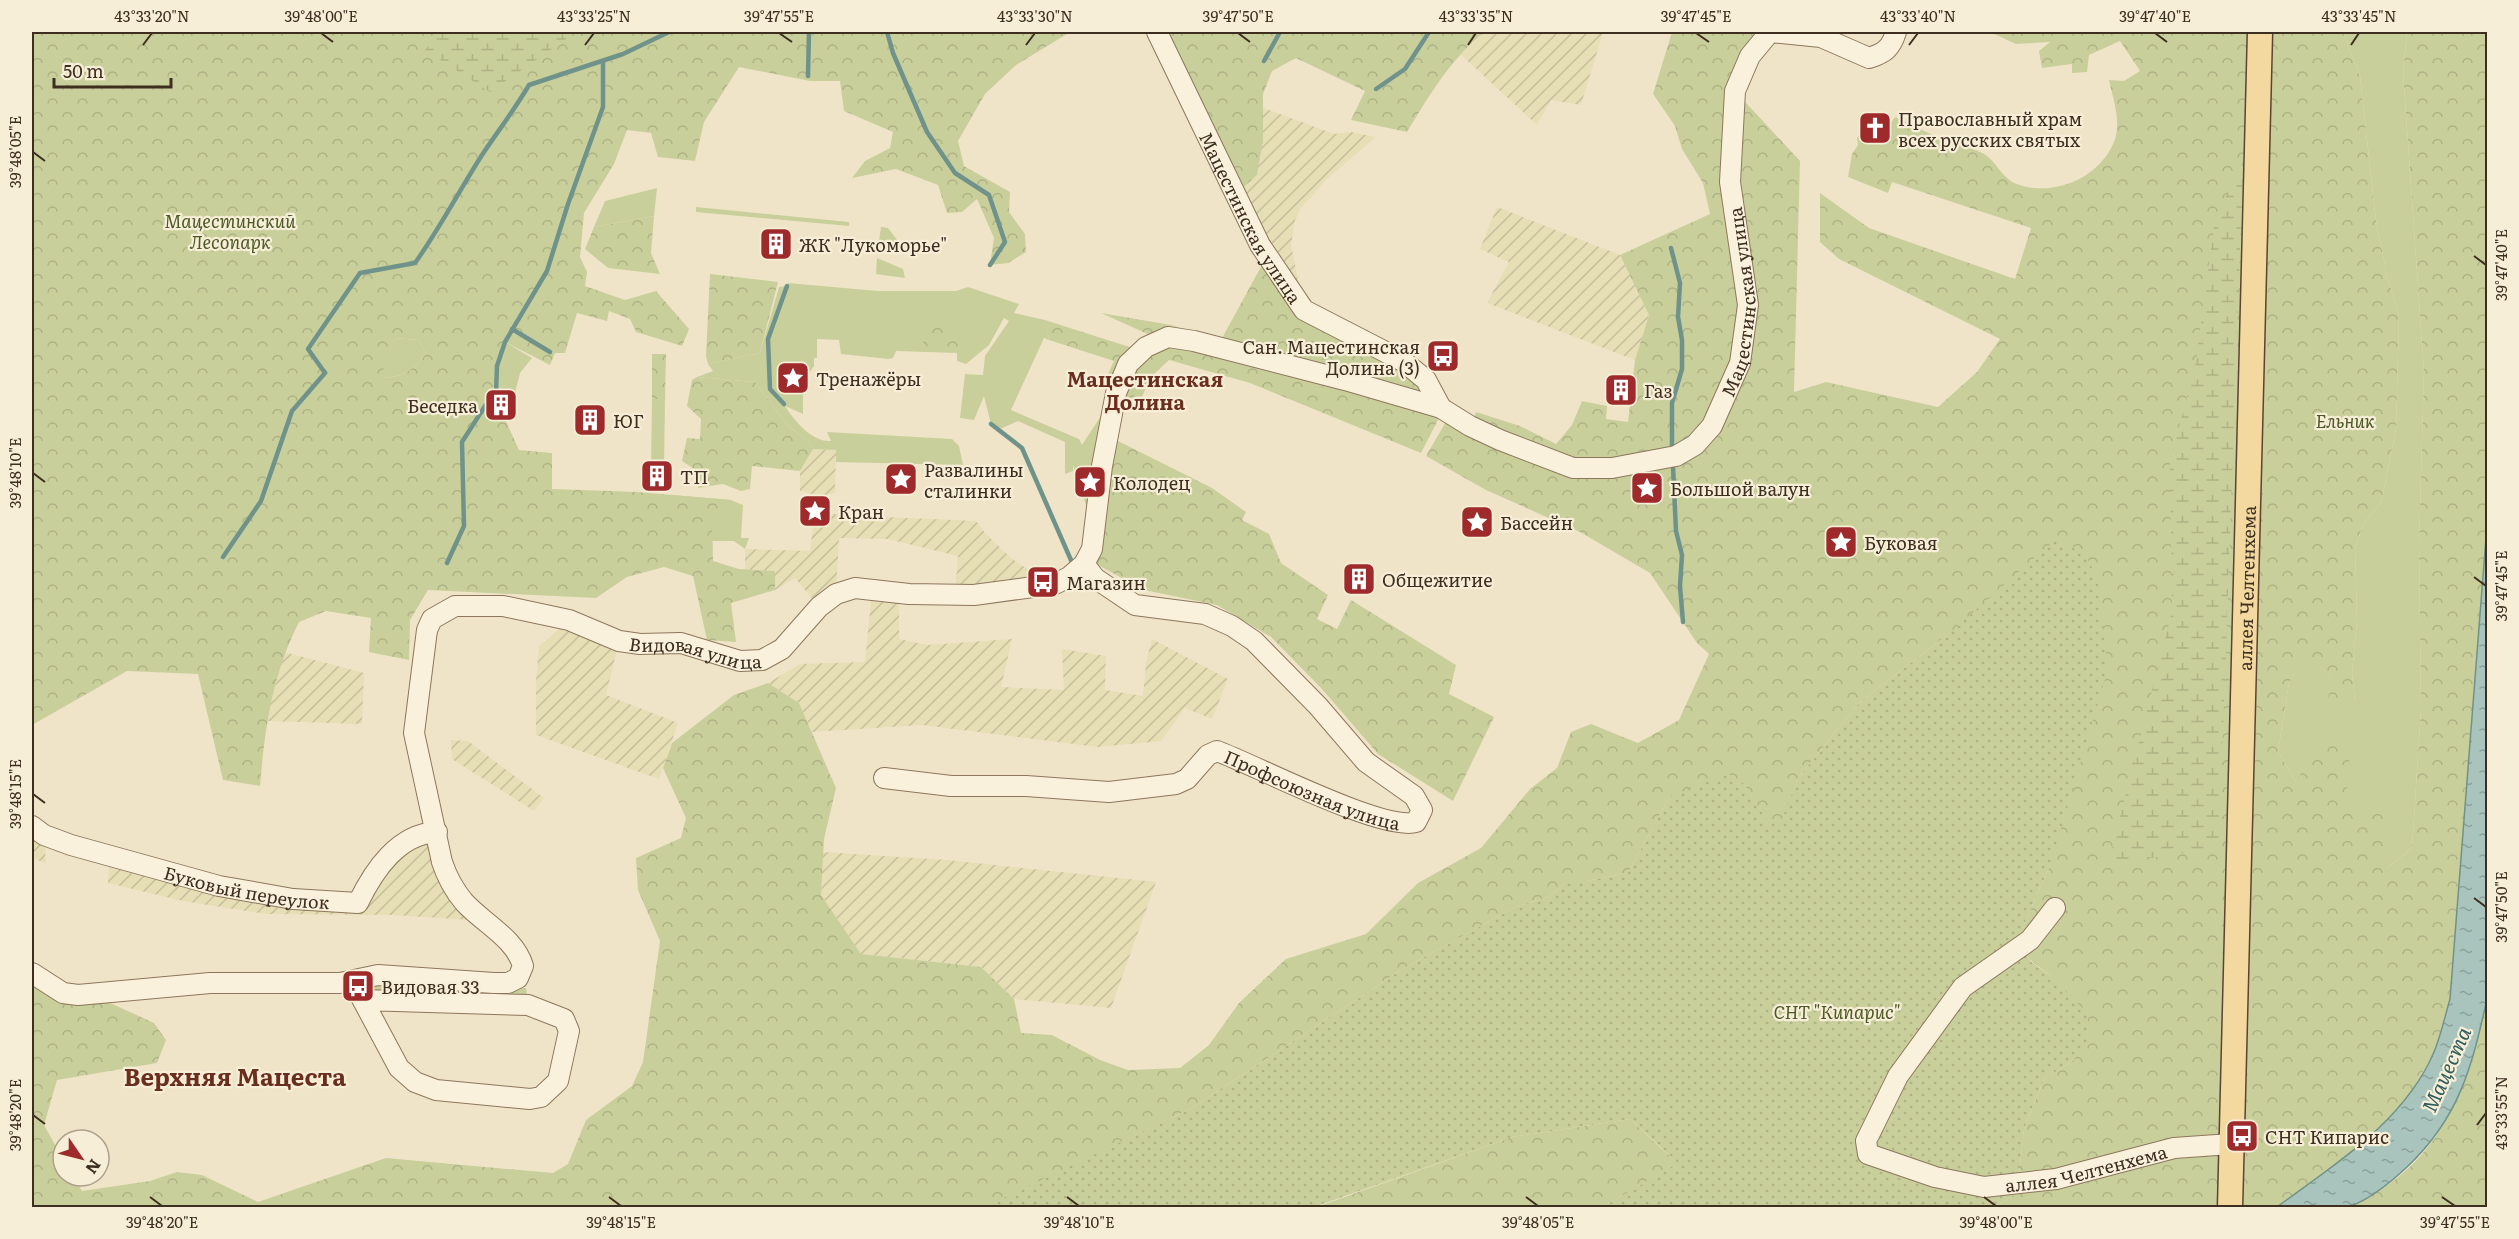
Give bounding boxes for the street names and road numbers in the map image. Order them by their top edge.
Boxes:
street label: Мацестинская улица [1194,127,1309,309]
street label: Мацестинская улица [1713,205,1761,401]
street label: аллея Челтенхема [2230,505,2261,671]
street label: Видовая улица [627,629,763,675]
street label: Профсоюзная улица [1220,742,1403,836]
street label: Буковый переулок [161,858,331,915]
street label: аллея Челтенхема [2004,1137,2170,1198]

